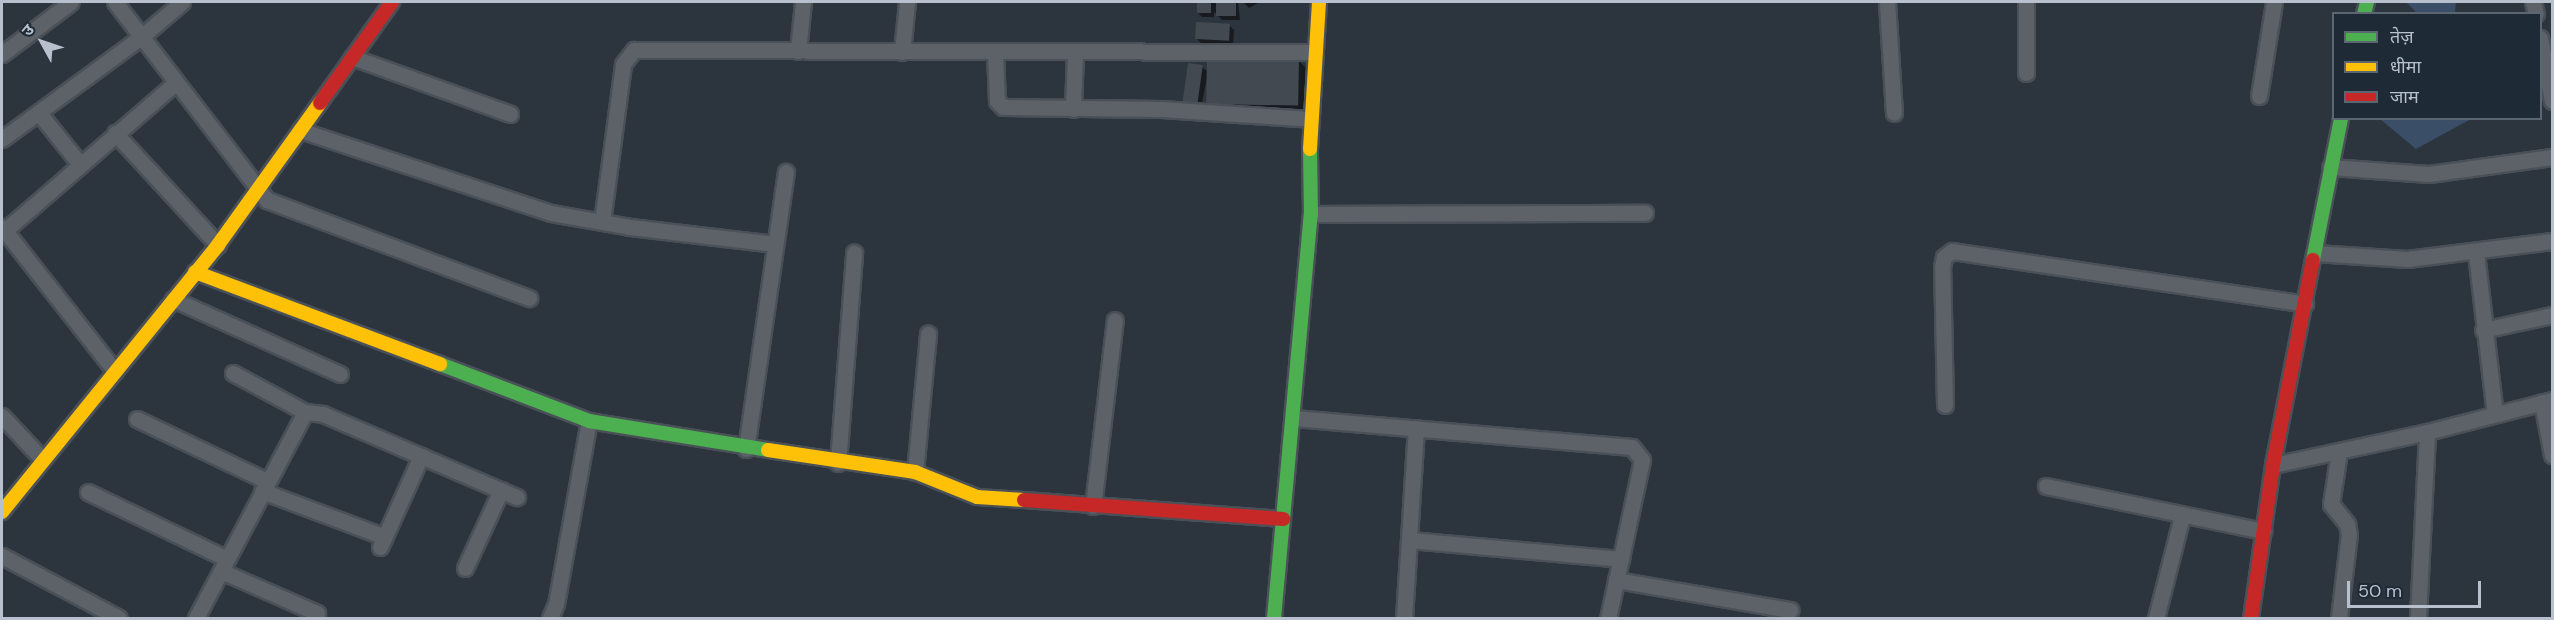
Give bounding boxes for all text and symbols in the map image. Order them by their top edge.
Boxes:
north arrow [12,12,72,72]
legend [2332,12,2542,120]
text: उ [17,20,39,40]
text: तेज़ [2390,25,2414,49]
text: धीमा [2390,55,2421,79]
text: जाम [2390,85,2419,109]
scale bar [2350,569,2484,607]
text: 50 m [2358,579,2402,603]

